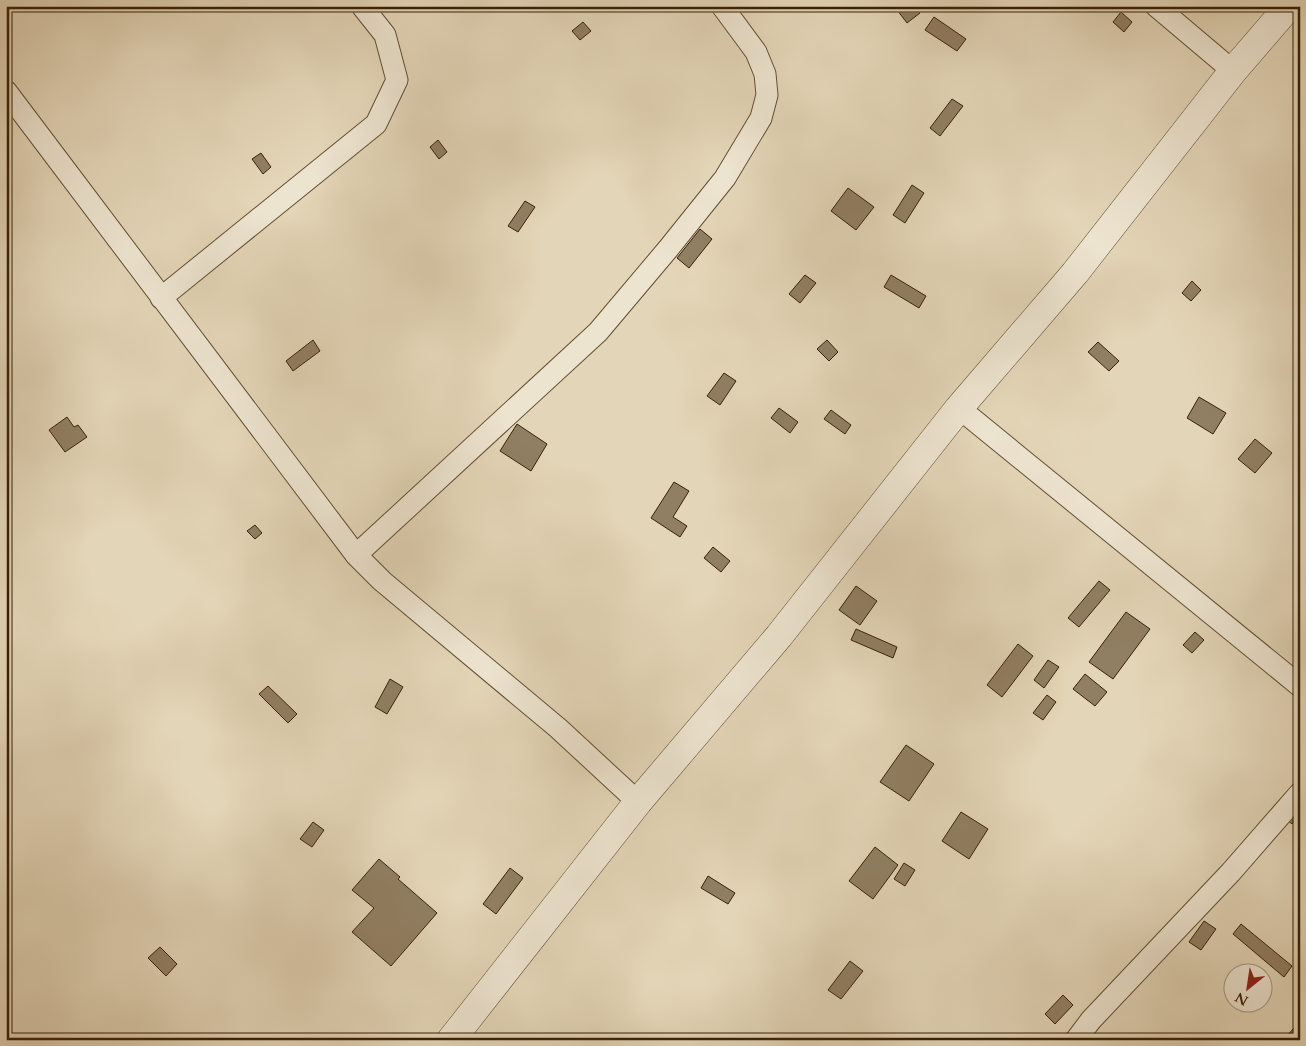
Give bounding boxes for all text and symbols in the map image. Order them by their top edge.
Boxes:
north arrow [1224,964,1274,1014]
text: N [1232,988,1252,1010]

